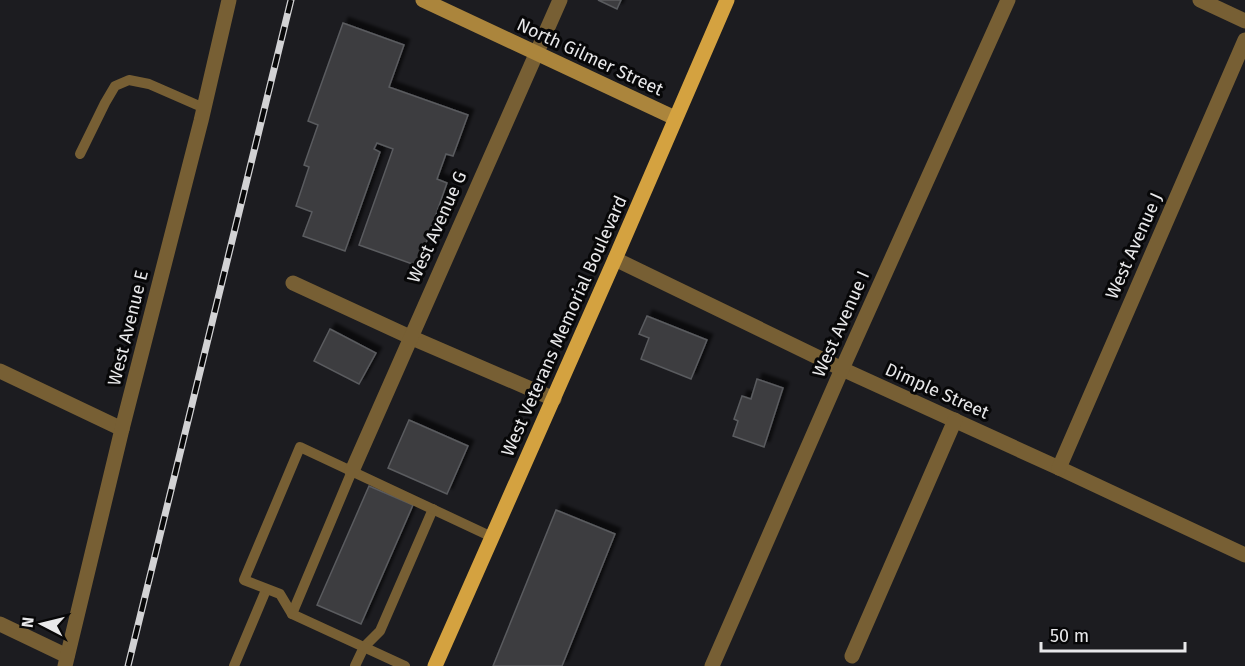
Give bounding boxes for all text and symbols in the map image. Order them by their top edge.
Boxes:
street label: North Gilmer Street [513,13,667,101]
street label: West Avenue G [403,168,471,286]
street label: West Avenue J [1101,189,1167,303]
street label: West Veterans Memorial Boulevard [496,192,632,460]
street label: West Avenue I [808,267,874,381]
street label: West Avenue E [103,268,153,388]
street label: Dimple Street [882,358,993,424]
north arrow [12,594,72,654]
scale bar [1041,615,1185,653]
text: N [18,616,38,629]
text: 50 m [1050,625,1089,647]

